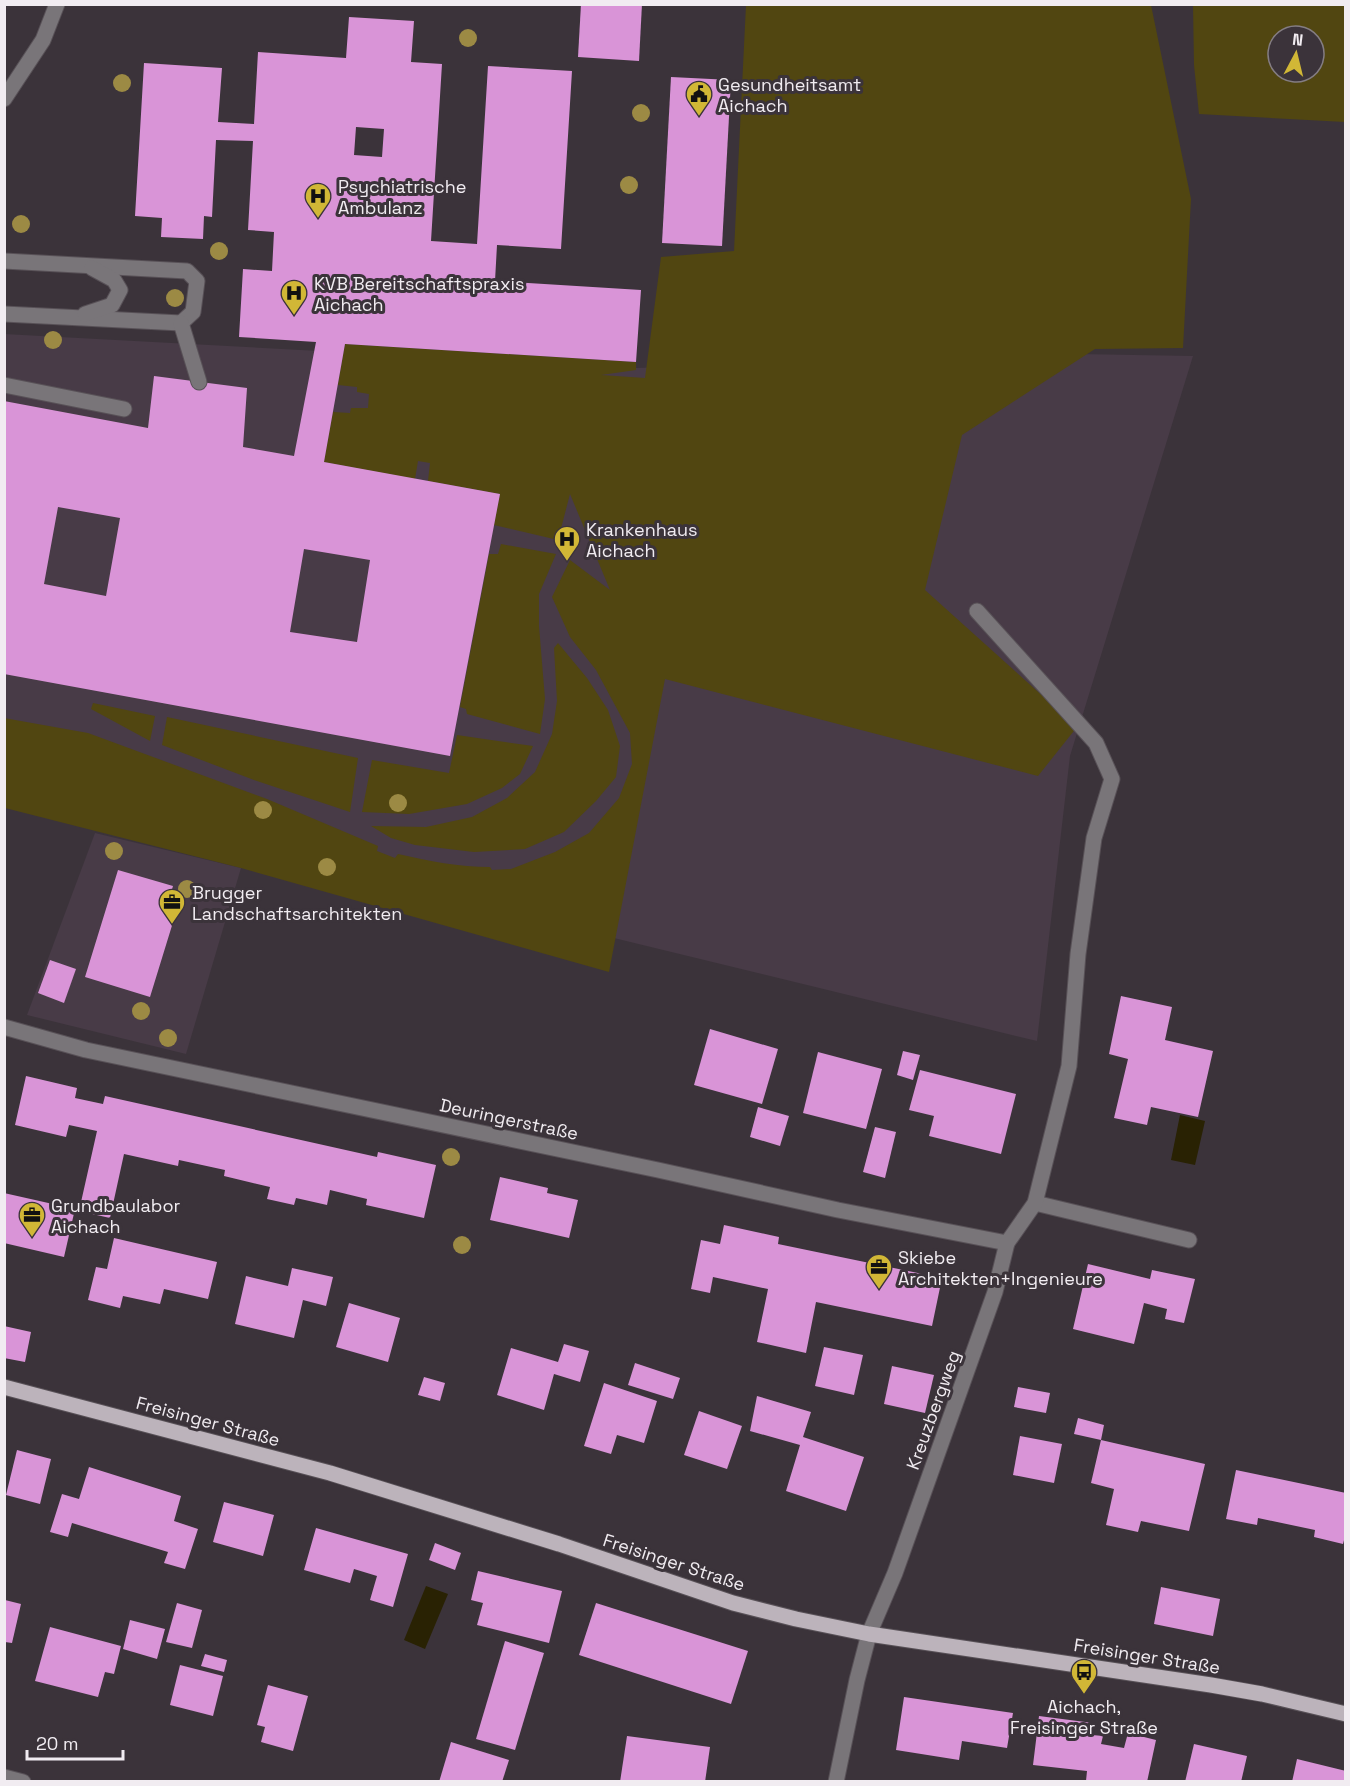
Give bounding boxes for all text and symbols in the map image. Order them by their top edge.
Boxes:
north arrow [1266,24,1326,84]
text: N [1291,29,1304,51]
place label: Gesundheitsamt Aichach [718,73,861,117]
public building icon: Gesundheitsamt Aichach [684,79,714,117]
place label: Psychiatrische Ambulanz [338,175,466,219]
hospital icon: Psychiatrische Ambulanz [303,181,333,219]
place label: KVB Bereitschaftspraxis Aichach [314,272,524,316]
hospital icon: KVB Bereitschaftspraxis Aichach [279,278,309,316]
place label: Krankenhaus Aichach [586,518,697,562]
hospital icon: Krankenhaus Aichach [552,524,582,562]
place label: Brugger Landschaftsarchitekten [192,881,402,925]
office icon: Brugger Landschaftsarchitekten [157,887,187,925]
street label: Deuringerstraße [438,1093,580,1145]
place label: Grundbaulabor Aichach [51,1194,181,1238]
office icon: Grundbaulabor Aichach [17,1200,47,1238]
place label: Skiebe Architekten+Ingenieure [898,1246,1103,1290]
office icon: Skiebe Architekten+Ingenieure [864,1252,894,1290]
street label: Kreuzbergweg [901,1347,965,1473]
street label: Freisinger Straße [134,1391,282,1451]
street label: Freisinger Straße [600,1528,748,1596]
street label: Freisinger Straße [1072,1633,1222,1679]
bus stop icon: Aichach, Freisinger Straße [1069,1657,1099,1695]
place label: Aichach, Freisinger Straße [1010,1695,1158,1739]
scale bar [27,1723,123,1761]
text: 20 m [36,1732,79,1755]

